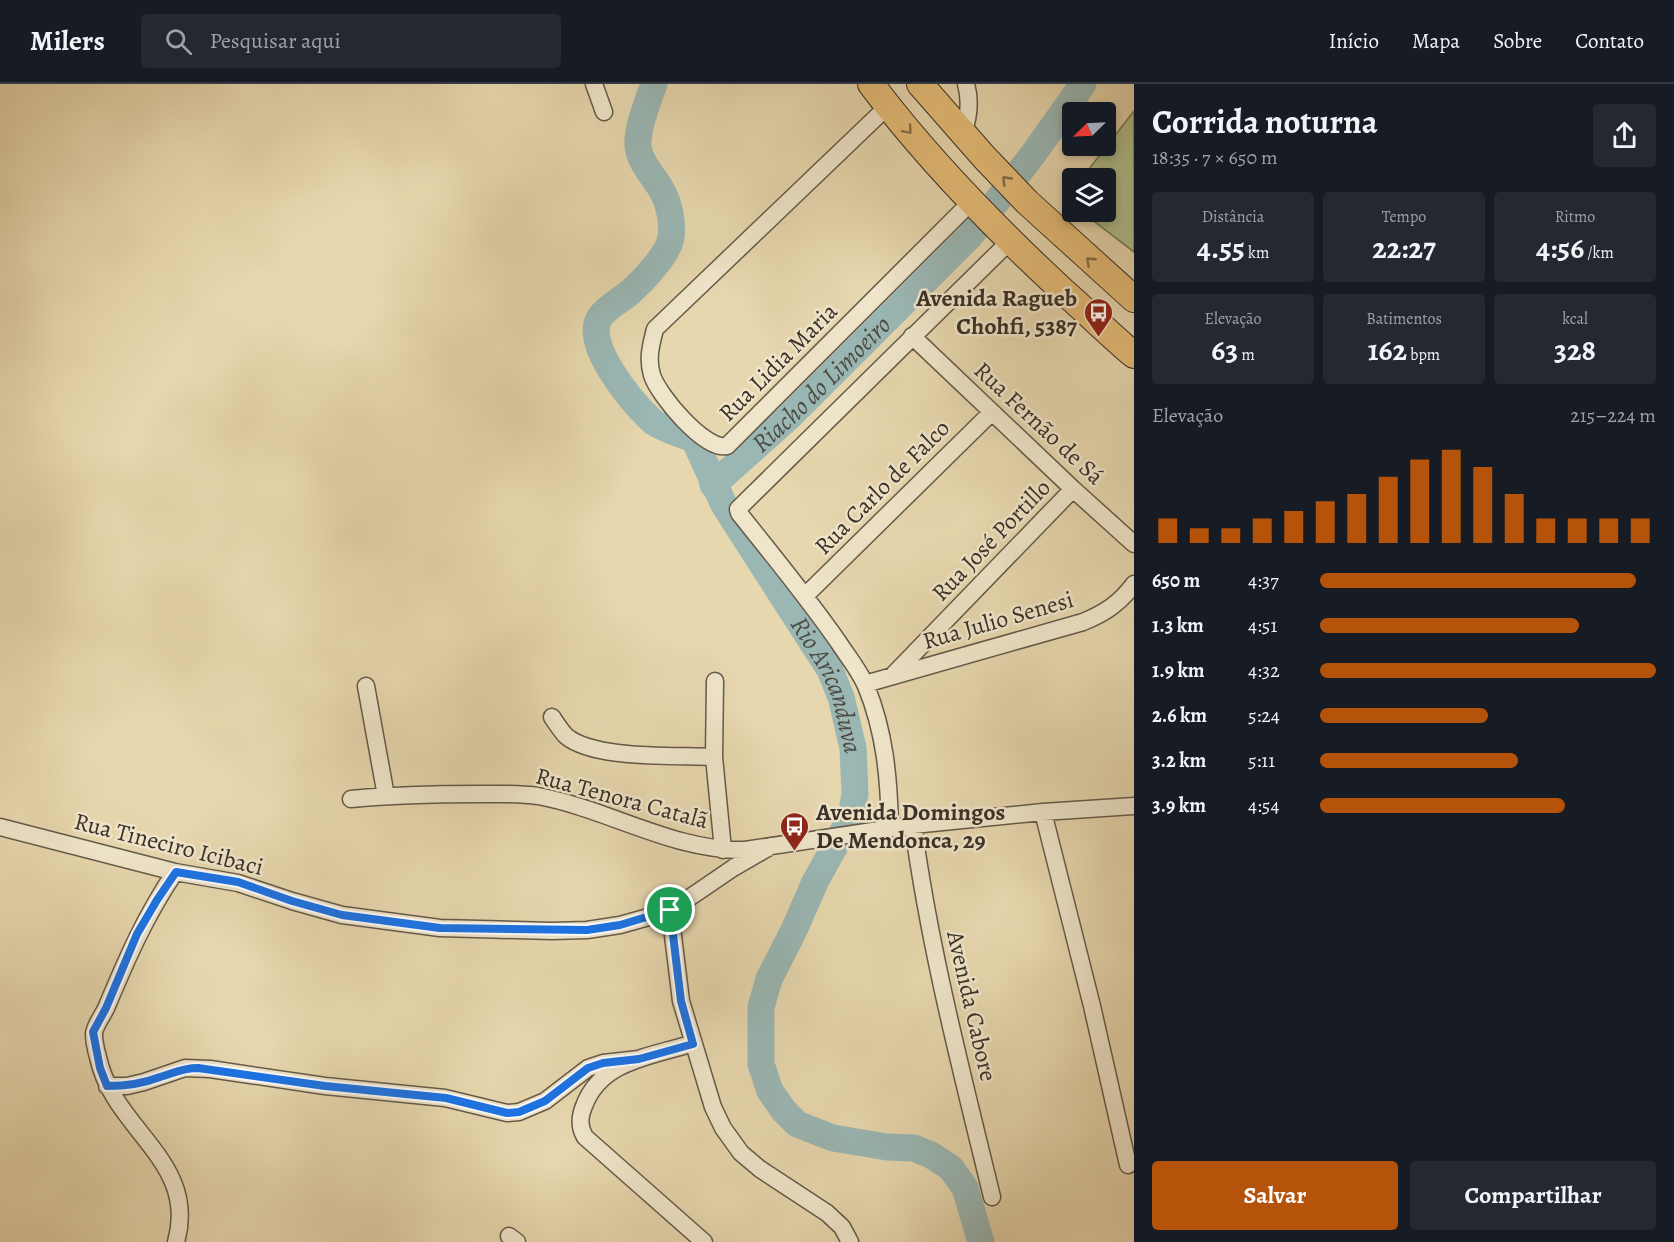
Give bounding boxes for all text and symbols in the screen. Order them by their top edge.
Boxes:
search box [141,14,561,68]
text: Milers [30,22,105,60]
icon: search [162,25,195,58]
text: Pesquisar aqui [210,26,341,56]
text: Início [1329,27,1379,55]
text: Mapa [1412,27,1460,55]
text: Sobre [1493,27,1542,55]
text: Contato [1575,27,1644,55]
text: Corrida noturna [1152,99,1378,144]
north arrow [1062,102,1116,156]
map controls [1062,102,1116,222]
button: share [1593,104,1656,167]
one-way arrow [900,123,911,134]
text: 18:35 · 7 × 650 m [1152,144,1278,171]
button: layers [1062,168,1116,222]
one-way arrow [1002,176,1013,187]
text: Distância [1202,206,1264,228]
text: Tempo [1382,206,1426,228]
text: Ritmo [1555,206,1595,228]
text: 4.55 [1197,228,1245,268]
text: 22:27 [1372,228,1436,268]
text: 4:56 [1536,228,1584,268]
text: km [1245,242,1269,264]
text: /km [1584,242,1614,264]
one-way arrow [1086,257,1097,268]
place label: Avenida Ragueb Chohfi, 5387 [915,282,1078,342]
street label: Rua Lidia Maria [712,295,845,428]
bus stop icon: Avenida Ragueb Chohfi, 5387 [1082,296,1114,338]
water label: Riacho do Limoeiro [744,308,899,460]
text: Elevação [1205,308,1261,330]
text: Batimentos [1366,308,1442,330]
text: kcal [1562,308,1588,330]
text: 63 [1211,330,1238,370]
text: 162 [1368,330,1407,370]
text: 328 [1554,330,1596,370]
text: m [1238,344,1255,366]
text: bpm [1407,344,1440,366]
street label: Rua Fernão de Sá [967,354,1112,492]
text: Elevação [1152,402,1223,429]
text: 215–224 m [1570,402,1656,429]
street label: Rua Carlo de Falco [807,412,957,562]
street label: Rua José Portillo [924,472,1058,608]
text: 650 m [1152,567,1200,594]
text: 4:37 [1248,567,1279,594]
street label: Rua Julio Senesi [919,583,1077,657]
water label: Rio Aricanduva [782,610,871,757]
text: 1.3 km [1152,612,1204,639]
text: 4:51 [1248,612,1277,639]
text: 1.9 km [1152,657,1205,684]
text: 4:32 [1248,657,1280,684]
text: 2.6 km [1152,702,1207,729]
text: 5:24 [1248,702,1280,729]
text: 3.2 km [1152,747,1206,774]
text: 5:11 [1248,747,1275,774]
street label: Rua Tenora Catalã [532,760,713,837]
text: 3.9 km [1152,792,1206,819]
text: 4:54 [1248,792,1279,819]
place label: Avenida Domingos De Mendonca, 29 [815,796,1005,856]
street label: Rua Tineciro Icibaci [71,805,267,883]
bus stop icon: Avenida Domingos De Mendonca, 29 [779,810,811,852]
pin [644,884,695,935]
icon: arrive [653,893,686,926]
street label: Avenida Cabore [939,927,1005,1084]
button: Salvar [1152,1161,1398,1230]
button: Compartilhar [1410,1161,1656,1230]

